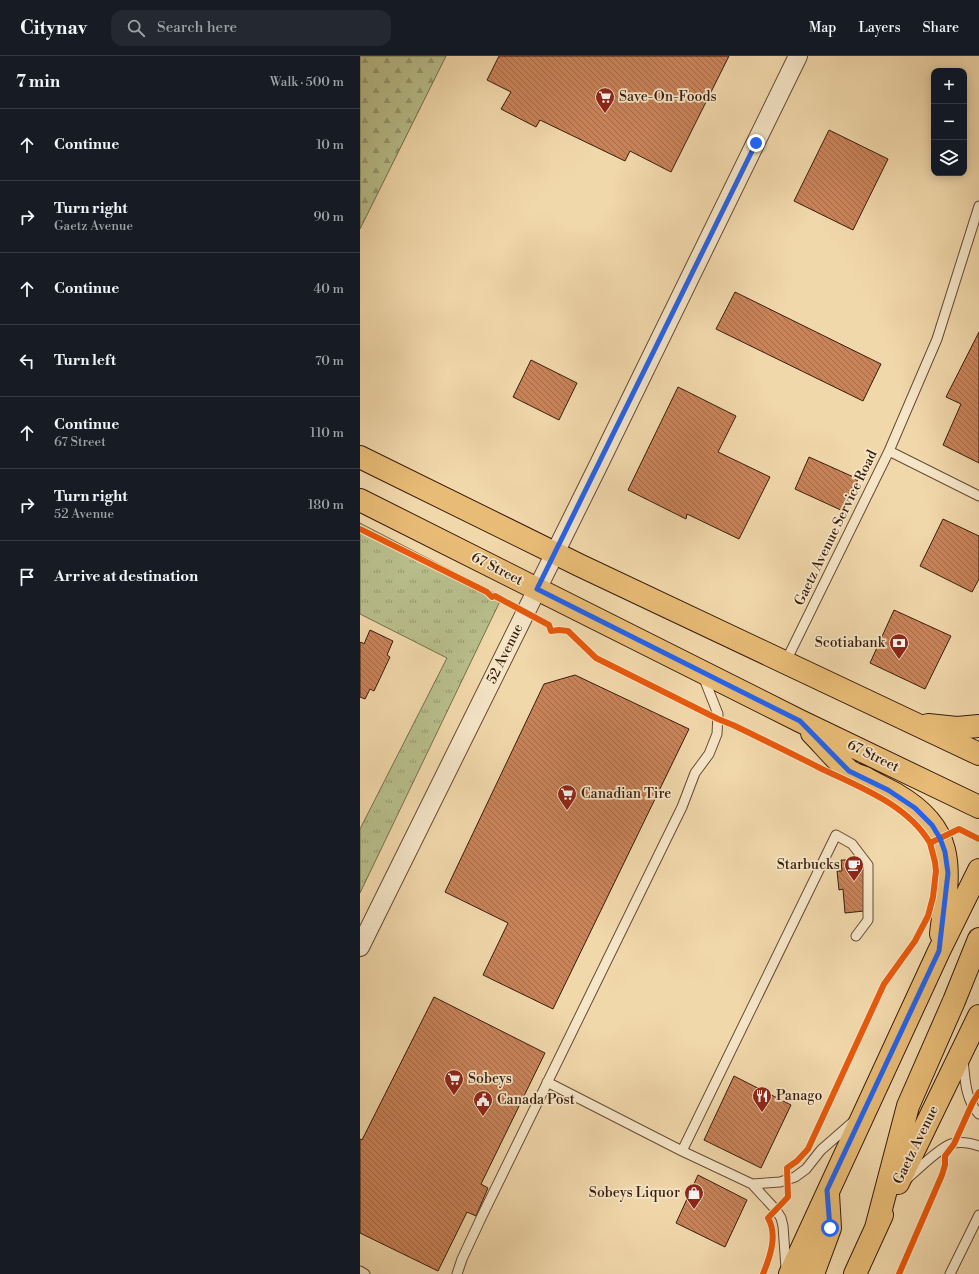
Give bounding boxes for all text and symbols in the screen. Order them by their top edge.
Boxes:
search box [111,10,391,46]
text: Citynav [20,16,87,40]
icon: search [125,17,147,39]
text: Search here [157,18,237,37]
text: Map [809,19,836,37]
text: Layers [858,19,901,37]
text: Share [923,19,959,37]
map controls [931,68,967,176]
button: + [931,68,967,104]
text: 7 min [16,71,60,93]
text: Walk · 500 m [270,74,344,90]
supermarket icon: Save-On-Foods [594,86,616,114]
place label: Save-On-Foods [619,88,717,106]
button: − [931,104,967,140]
icon: ahead [16,134,38,156]
route end [747,134,765,152]
text: Continue [54,135,119,154]
text: 10 m [316,137,344,153]
button: layers [931,140,967,176]
text: Turn right [54,199,128,218]
icon: right [16,206,38,228]
text: 90 m [313,209,344,225]
text: Gaetz Avenue [54,218,133,234]
icon: ahead [16,278,38,300]
text: Continue [54,279,119,298]
text: 40 m [314,281,344,297]
icon: left [16,350,38,372]
text: Turn left [54,351,116,370]
text: 70 m [315,353,344,369]
text: Continue [54,415,119,434]
icon: ahead [16,422,38,444]
text: 110 m [310,425,344,441]
text: 67 Street [54,434,106,450]
street label: Gaetz Avenue Service Road [790,447,882,609]
text: Turn right [54,487,128,506]
icon: right [16,494,38,516]
text: 180 m [308,497,344,513]
text: 52 Avenue [54,506,114,522]
street label: 67 Street [468,548,526,590]
icon: arrive [16,566,38,588]
text: Arrive at destination [54,567,198,586]
street label: 52 Avenue [483,621,527,687]
bank icon: Scotiabank [888,632,910,660]
place label: Scotiabank [815,634,886,652]
street label: 67 Street [844,736,902,776]
supermarket icon: Canadian Tire [556,783,578,811]
place label: Canadian Tire [581,785,671,803]
cafe icon: Starbucks [843,854,865,882]
place label: Starbucks [777,856,840,874]
supermarket icon: Sobeys [443,1068,465,1096]
place label: Sobeys [468,1070,512,1088]
restaurant icon: Panago [751,1085,773,1113]
place label: Panago [776,1087,823,1105]
public building icon: Canada Post [472,1089,494,1117]
place label: Canada Post [497,1091,575,1109]
street label: Gaetz Avenue [889,1103,943,1187]
shop icon: Sobeys Liquor [683,1182,705,1210]
place label: Sobeys Liquor [589,1184,680,1202]
route start [821,1219,839,1237]

